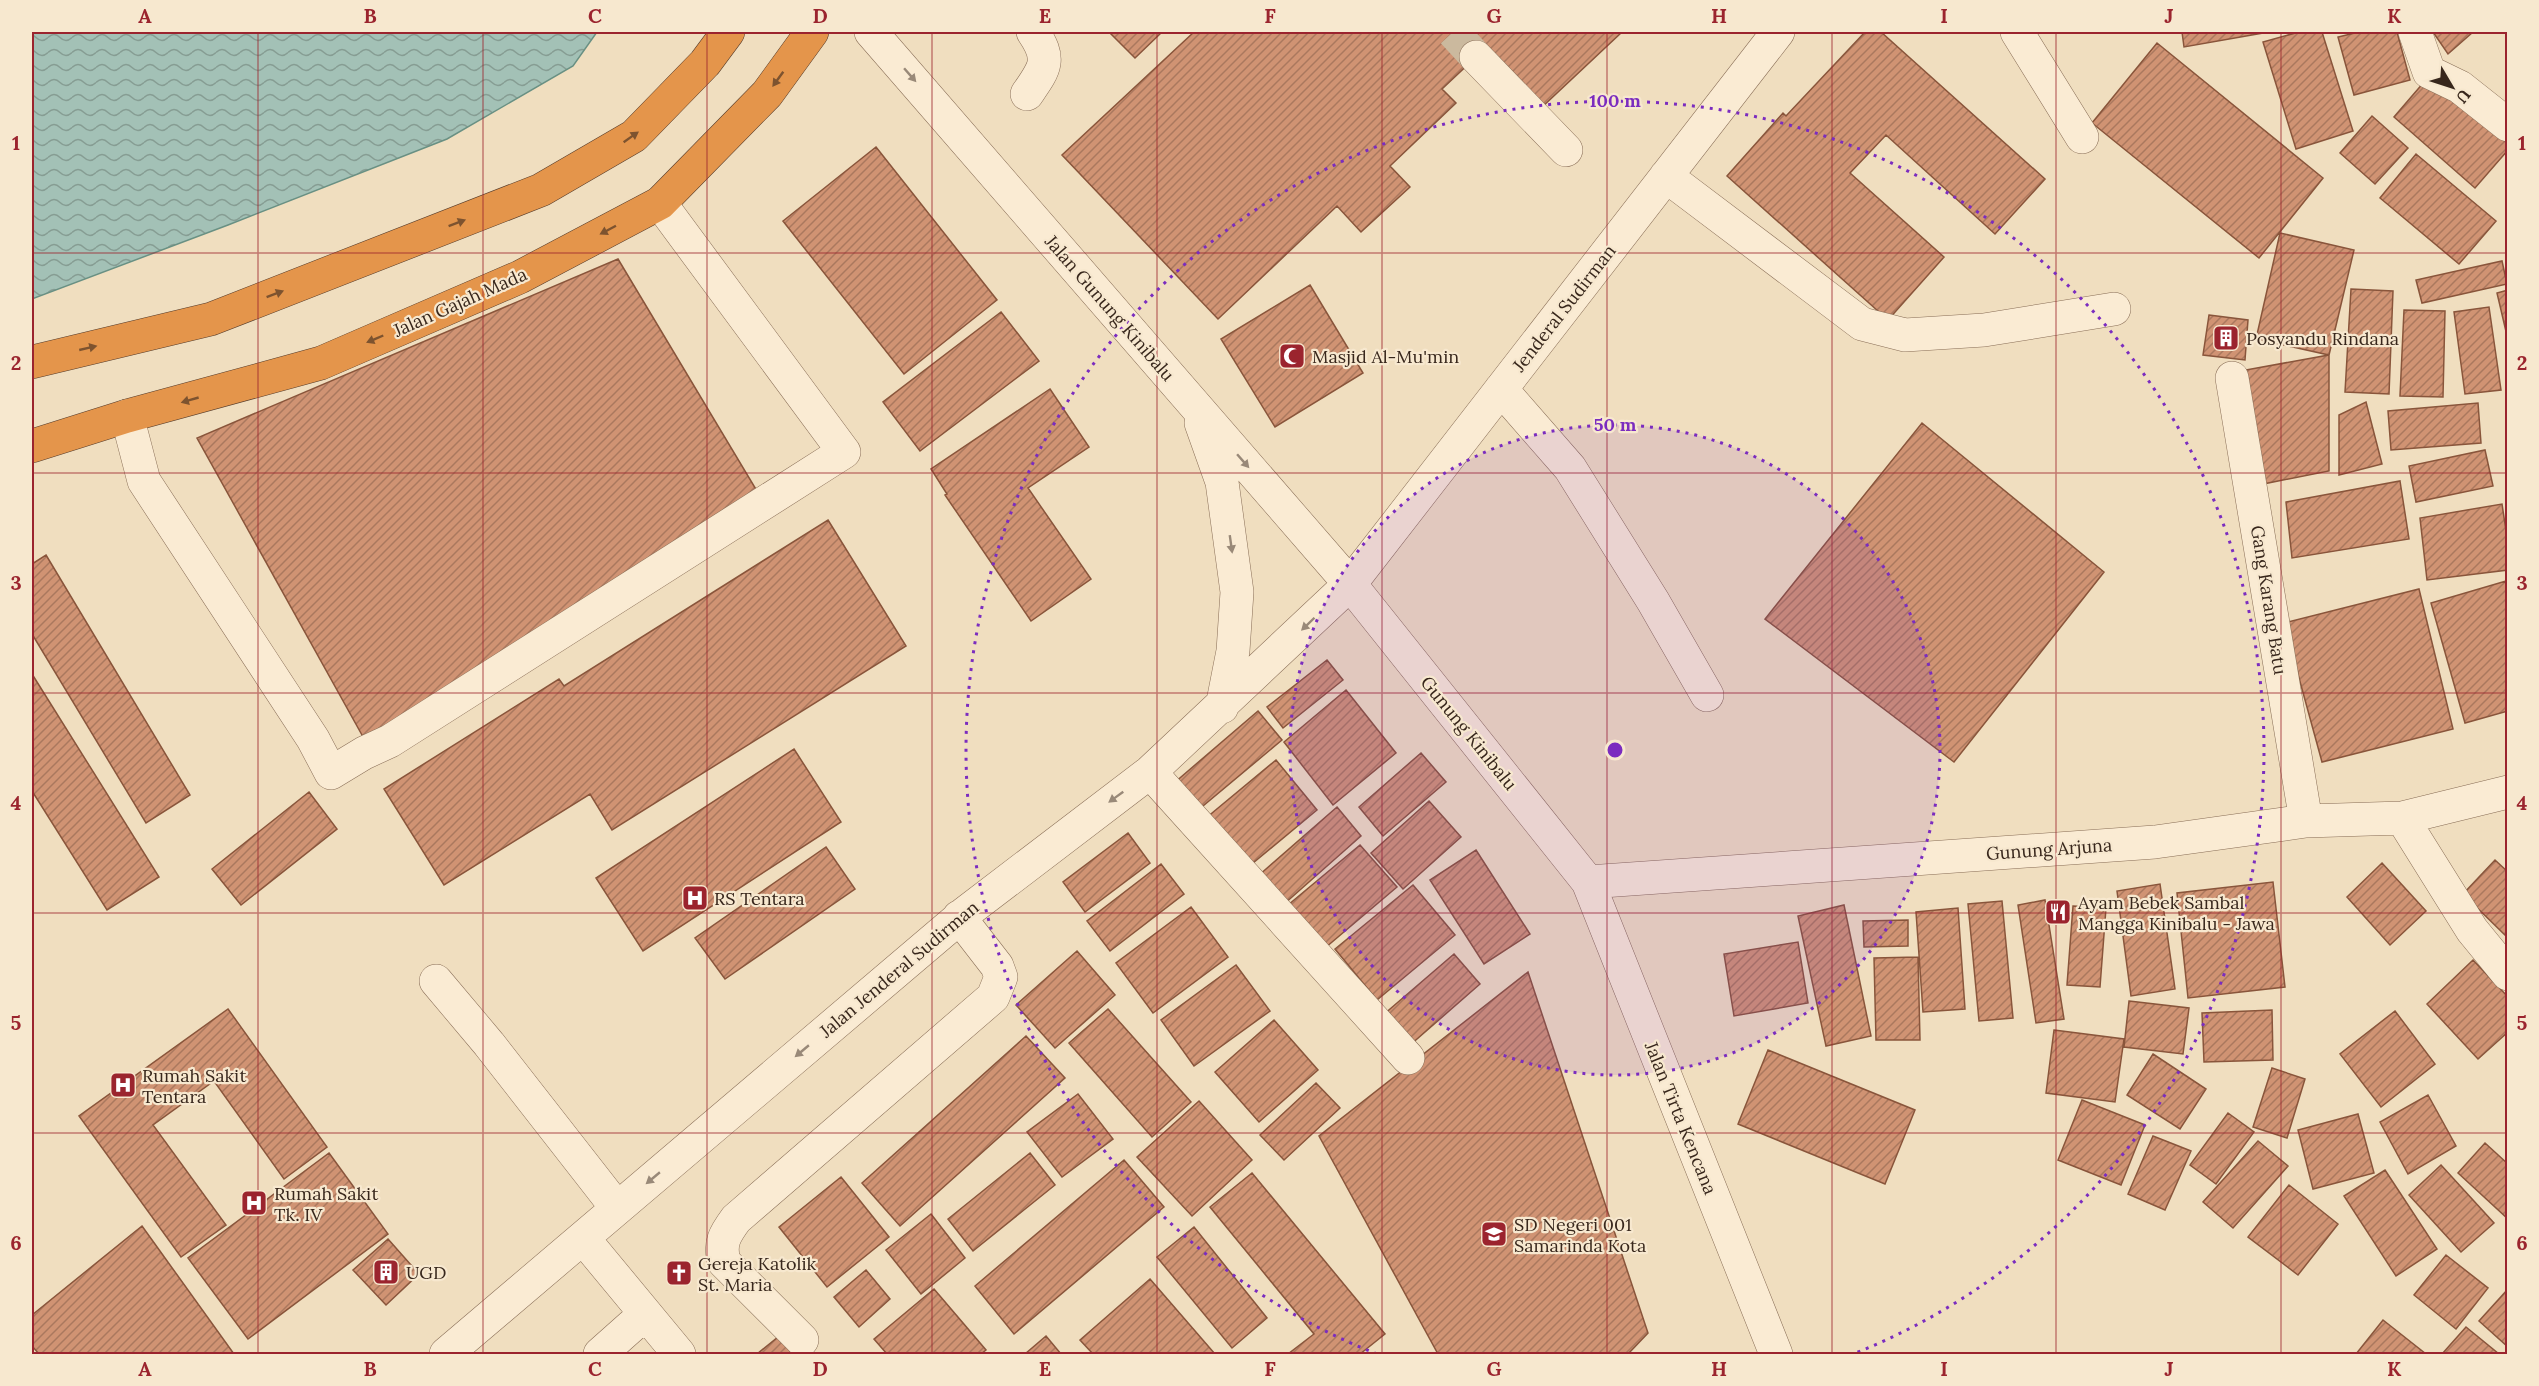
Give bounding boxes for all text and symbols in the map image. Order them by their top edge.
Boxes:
text: A [138,3,152,28]
text: B [363,3,377,28]
text: C [588,3,602,28]
text: D [812,3,828,28]
text: E [1039,3,1051,28]
text: F [1264,3,1276,28]
text: G [1486,3,1502,28]
text: H [1711,3,1727,28]
text: I [1940,3,1948,28]
text: J [2164,3,2174,28]
text: K [2387,3,2402,28]
north arrow [2422,57,2482,117]
one-way arrow [903,67,916,82]
one-way arrow [772,71,784,86]
text: U [2452,85,2475,107]
text: 100 m [1589,89,1641,112]
text: 1 [12,130,20,155]
text: 1 [2518,130,2526,155]
one-way arrow [622,131,638,143]
one-way arrow [448,218,466,227]
one-way arrow [600,225,617,235]
street label: Jalan Gunung Kinibalu [1040,229,1180,386]
street label: Jenderal Sudirman [1507,240,1621,377]
street label: Jalan Gajah Mada [389,262,530,342]
one-way arrow [266,289,284,298]
building icon: Posyandu Rindana [2211,323,2241,353]
place label: Posyandu Rindana [2246,327,2399,350]
one-way arrow [366,335,384,345]
mosque icon: Masjid Al-Mu'min [1277,341,1307,371]
one-way arrow [79,342,97,352]
place label: Masjid Al-Mu'min [1312,345,1459,368]
text: 2 [11,350,21,375]
text: 2 [2517,350,2527,375]
one-way arrow [181,396,199,405]
text: 50 m [1594,413,1637,436]
one-way arrow [1236,453,1249,468]
street label: Gang Karang Batu [2246,524,2292,677]
one-way arrow [1226,535,1235,554]
text: 3 [10,570,22,595]
text: 3 [2516,570,2528,595]
one-way arrow [1300,617,1315,631]
street label: Gunung Kinibalu [1416,671,1522,795]
centre of rings [1605,740,1625,760]
text: 4 [11,790,22,815]
text: 4 [2517,790,2528,815]
one-way arrow [1109,791,1125,803]
street label: Gunung Arjuna [1985,833,2113,865]
hospital icon: RS Tentara [680,883,710,913]
place label: RS Tentara [714,887,805,910]
place label: Ayam Bebek Sambal Mangga Kinibalu - Jawa [2077,891,2275,935]
street label: Jalan Jenderal Sudirman [814,896,983,1043]
restaurant icon: Ayam Bebek Sambal Mangga Kinibalu - Jawa [2043,897,2073,927]
text: 5 [11,1010,22,1035]
text: 5 [2517,1010,2528,1035]
street label: Jalan Tirta Kencana [1639,1037,1722,1198]
one-way arrow [794,1045,810,1058]
place label: Rumah Sakit Tentara [142,1064,246,1108]
hospital icon: Rumah Sakit Tentara [108,1070,138,1100]
one-way arrow [645,1171,661,1184]
place label: Rumah Sakit Tk. IV [274,1182,378,1226]
hospital icon: Rumah Sakit Tk. IV [239,1188,269,1218]
place label: SD Negeri 001 Samarinda Kota [1514,1213,1646,1257]
school or university icon: SD Negeri 001 Samarinda Kota [1479,1219,1509,1249]
text: 6 [10,1230,22,1255]
text: 6 [2516,1230,2528,1255]
place label: Gereja Katolik St. Maria [698,1252,817,1296]
building icon: UGD [371,1257,401,1287]
church icon: Gereja Katolik St. Maria [664,1258,694,1288]
place label: UGD [406,1261,446,1284]
text: A [138,1356,152,1381]
text: B [363,1356,377,1381]
text: C [588,1356,602,1381]
text: D [812,1356,828,1381]
text: E [1039,1356,1051,1381]
text: F [1264,1356,1276,1381]
text: G [1486,1356,1502,1381]
text: H [1711,1356,1727,1381]
text: I [1940,1356,1948,1381]
text: J [2164,1356,2174,1381]
text: K [2387,1356,2402,1381]

